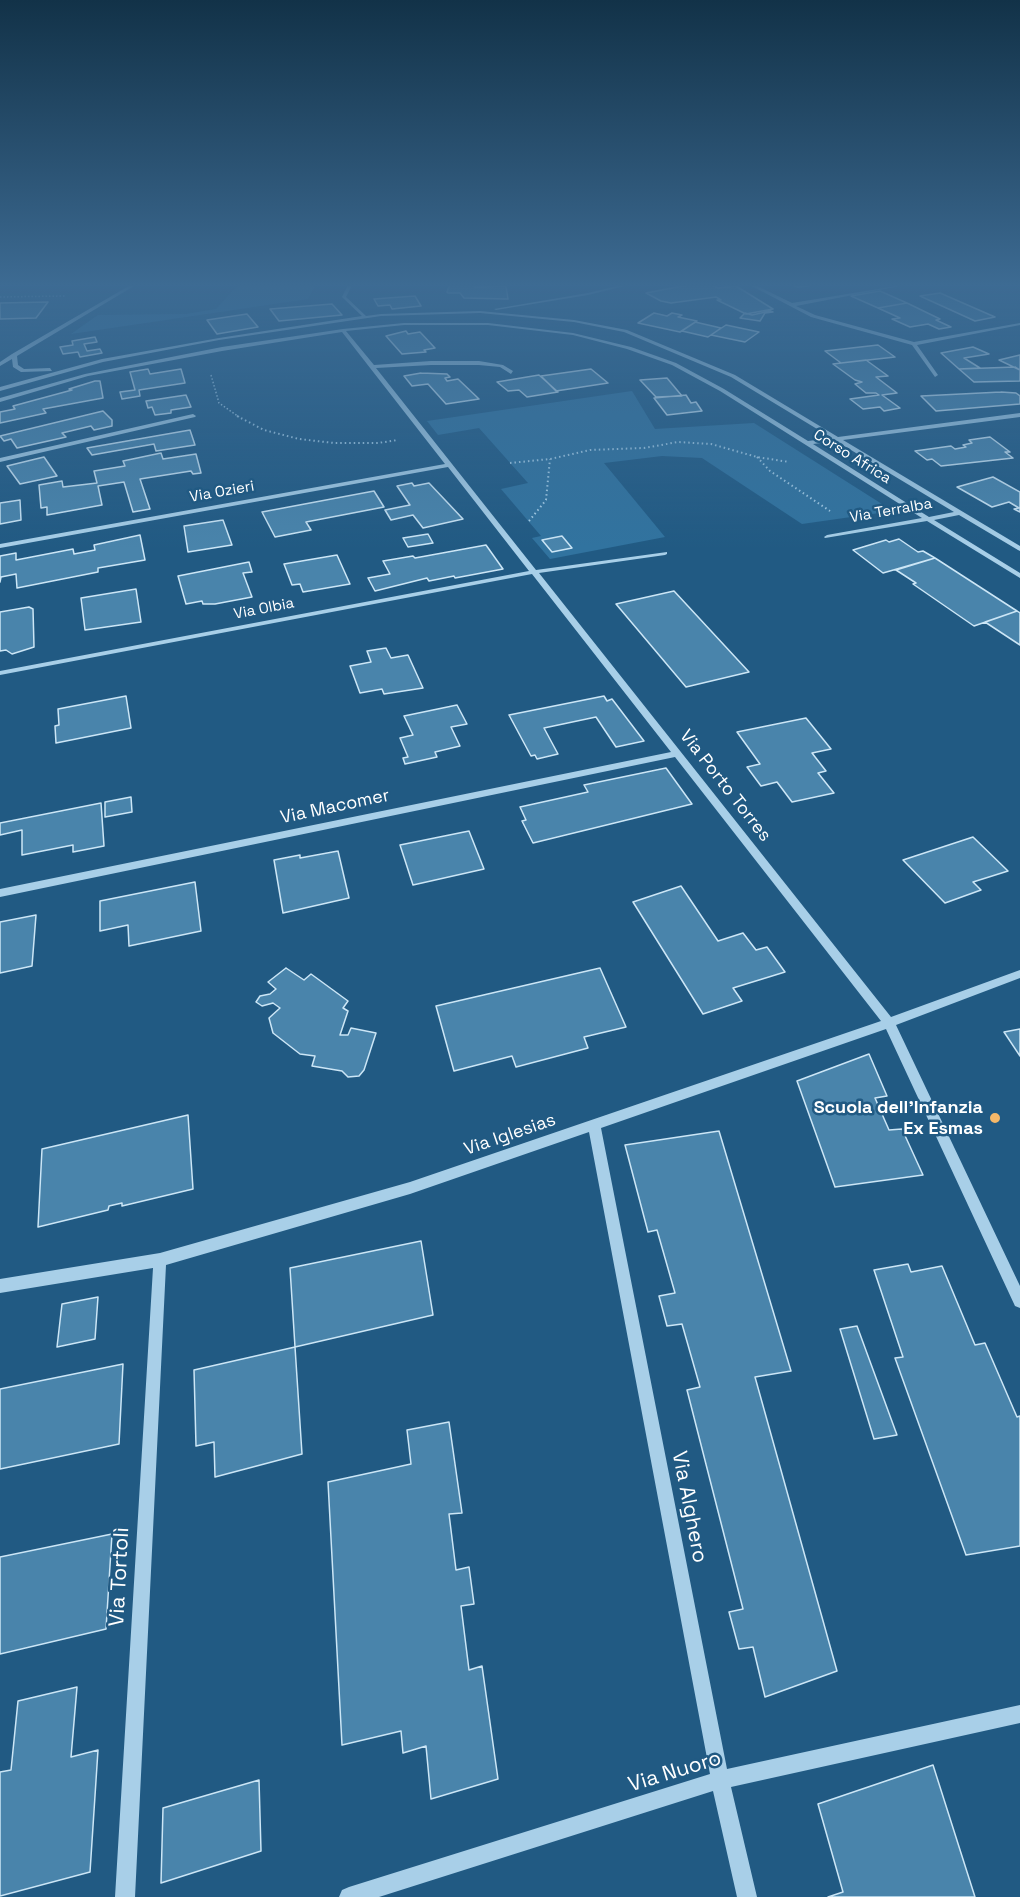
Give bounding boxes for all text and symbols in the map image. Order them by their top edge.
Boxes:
street label: Corso Africa [810,426,894,488]
street label: Via Ozieri [188,477,256,507]
street label: Via Terralba [848,495,934,527]
street label: Via Olbia [232,594,296,624]
street label: Via Porto Torres [675,726,775,846]
street label: Via Macomer [278,785,392,829]
place label: Scuola dell'Infanzia Ex Esmas [814,1097,983,1140]
street label: Via Iglesias [461,1109,559,1161]
marker: Scuola dell'Infanzia Ex Esmas [988,1111,1002,1125]
street label: Via Alghero [666,1449,712,1565]
street label: Via Tortolì [105,1527,135,1627]
street label: Via Nuoro [625,1746,725,1798]

